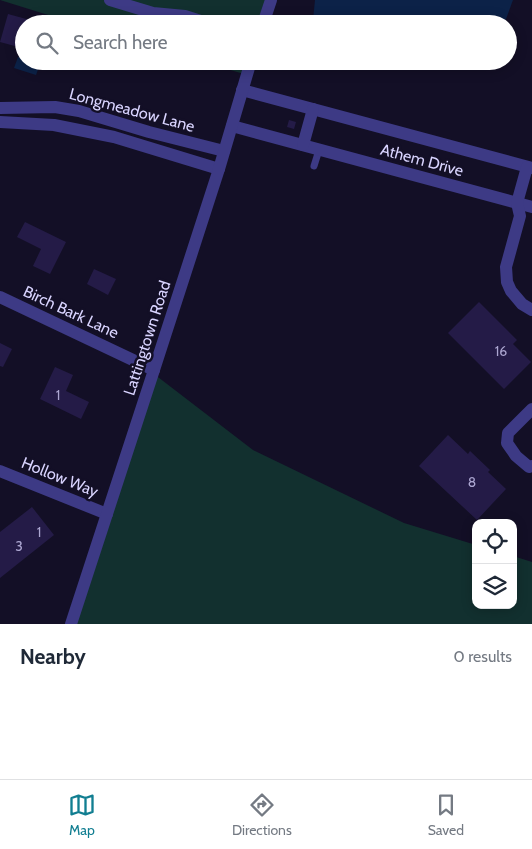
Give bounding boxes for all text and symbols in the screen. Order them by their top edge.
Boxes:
search box [15,15,517,70]
icon: search [33,29,61,57]
text: Search here [73,31,167,54]
street label: Longmeadow Lane [67,84,197,136]
street label: Athem Drive [378,140,466,180]
street label: Lattingtown Road [119,278,175,398]
street label: Birch Bark Lane [20,282,122,342]
house number: 16 [495,342,507,360]
house number: 1 [56,386,60,404]
street label: Hollow Way [19,453,101,501]
house number: 8 [468,473,476,491]
map controls [472,519,517,609]
button: locate [472,519,517,564]
house number: 1 [37,523,41,541]
house number: 3 [15,537,23,555]
button: layers [472,564,517,609]
text: Nearby [20,644,86,669]
text: 0 results [453,647,512,666]
tab: Map [68,791,96,839]
tab: Directions [232,791,292,839]
tab: Saved [428,791,464,839]

